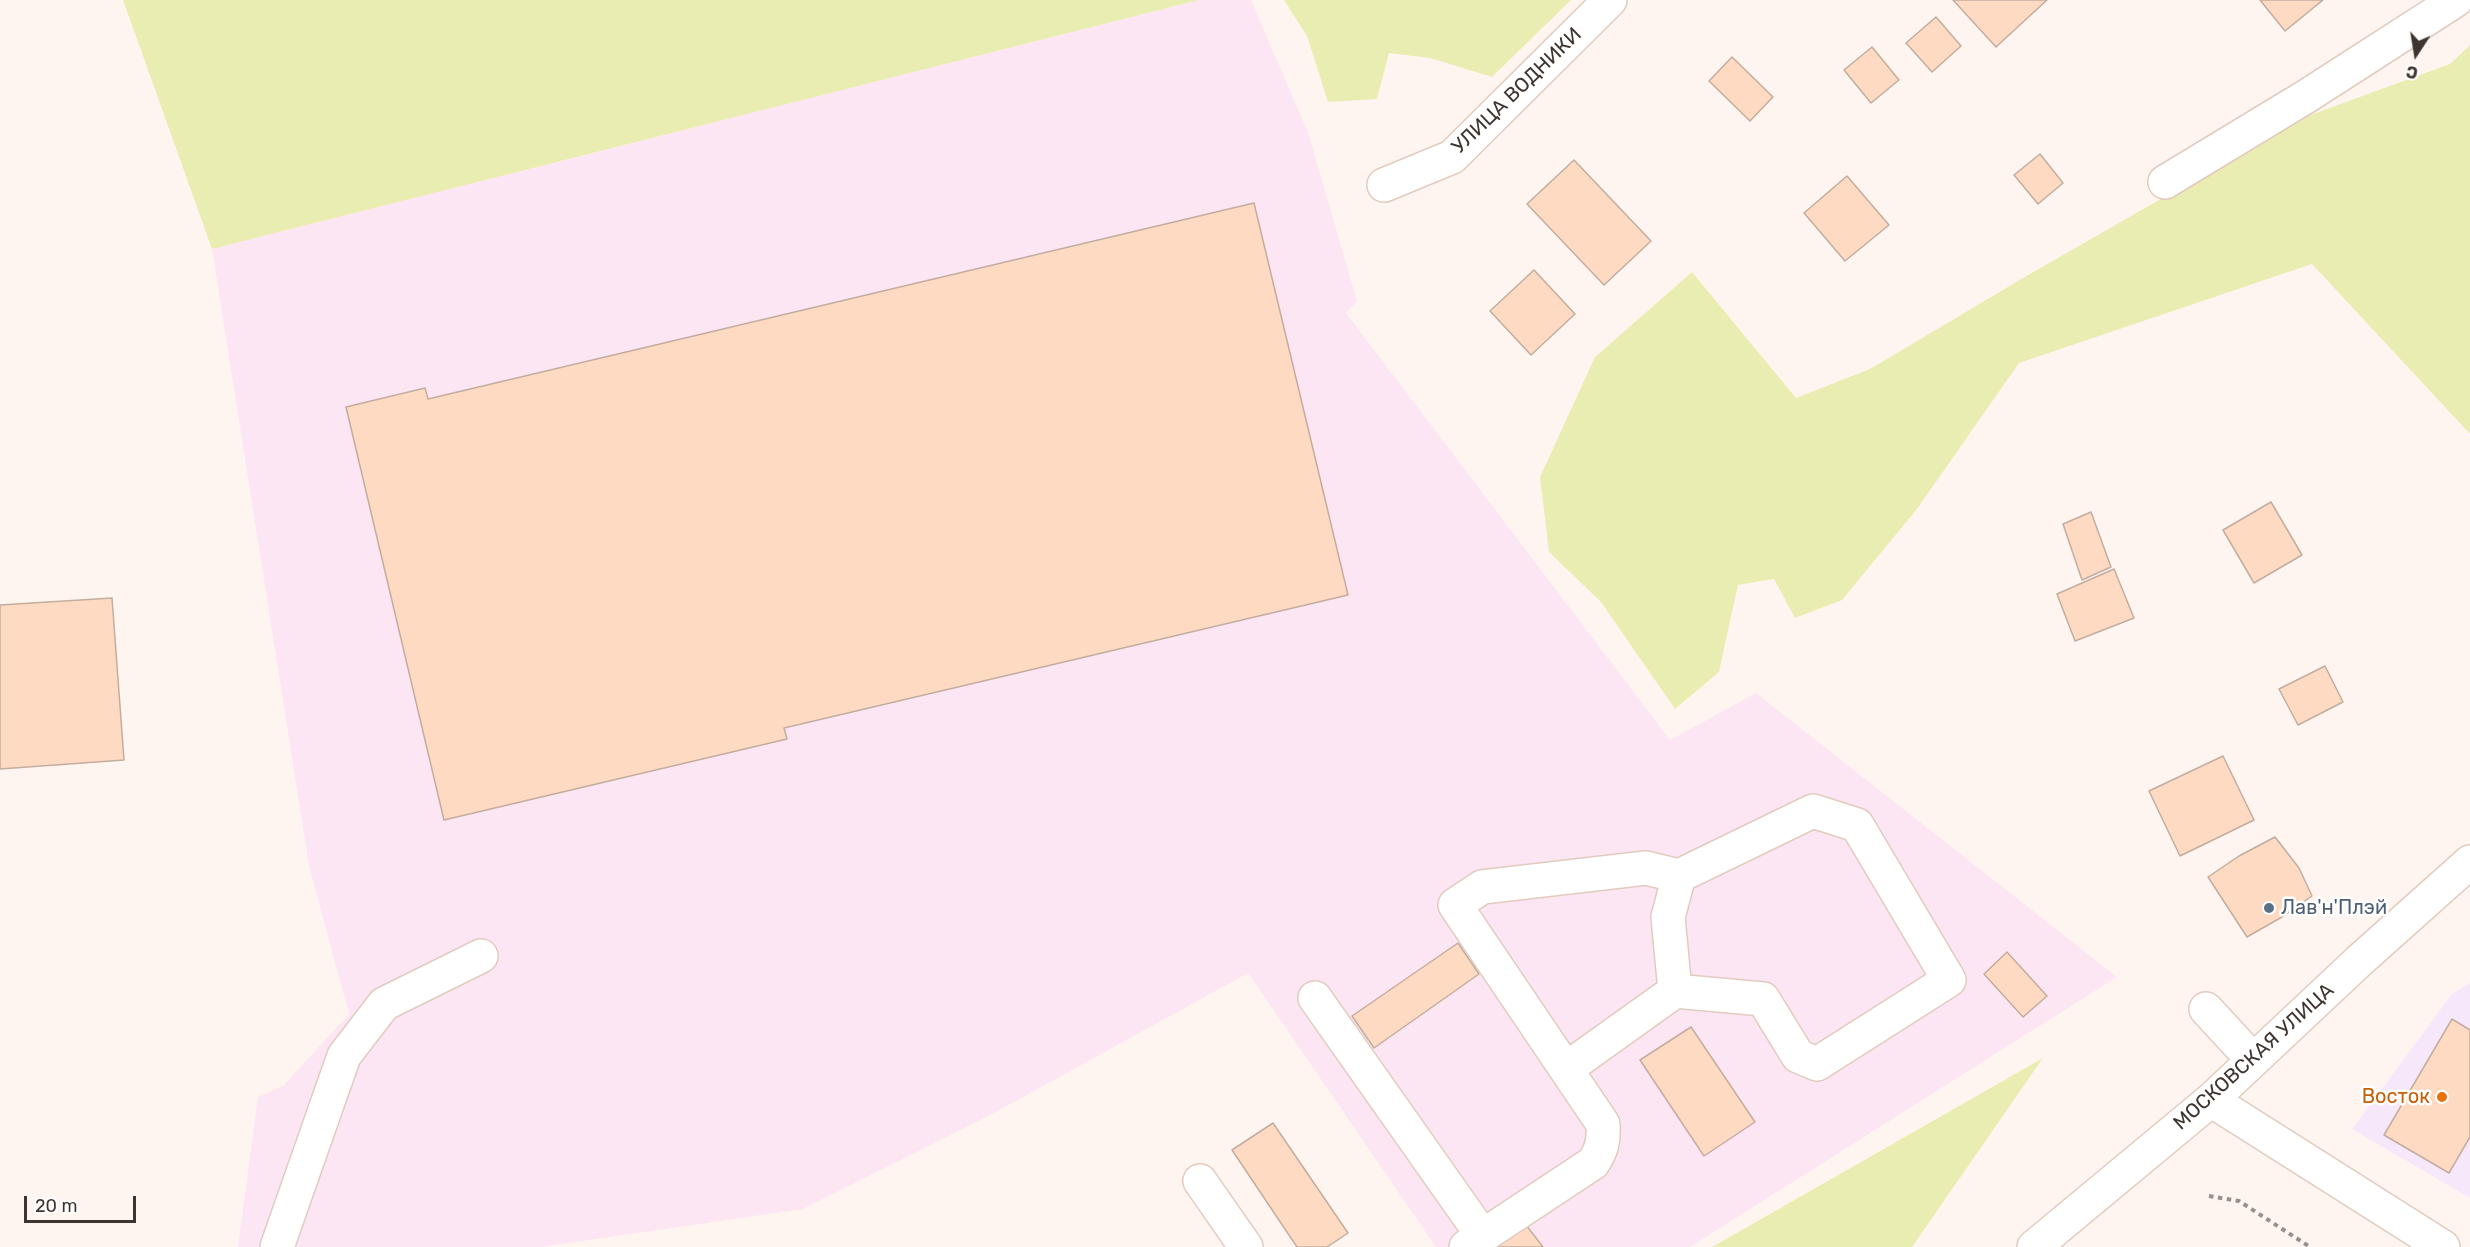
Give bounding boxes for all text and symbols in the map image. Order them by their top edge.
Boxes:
street label: УЛИЦА ВОДНИКИ [1447,23,1587,159]
north arrow [2386,24,2446,84]
text: С [2405,62,2420,83]
place label: Лав'н'Плэй [2281,896,2387,920]
marker: Лав'н'Плэй [2262,901,2276,915]
street label: МОСКОВСКАЯ УЛИЦА [2169,979,2339,1135]
place label: Восток [2362,1085,2430,1109]
marker: Восток [2435,1090,2449,1104]
scale bar [27,1184,140,1222]
text: 20 m [35,1195,77,1217]

